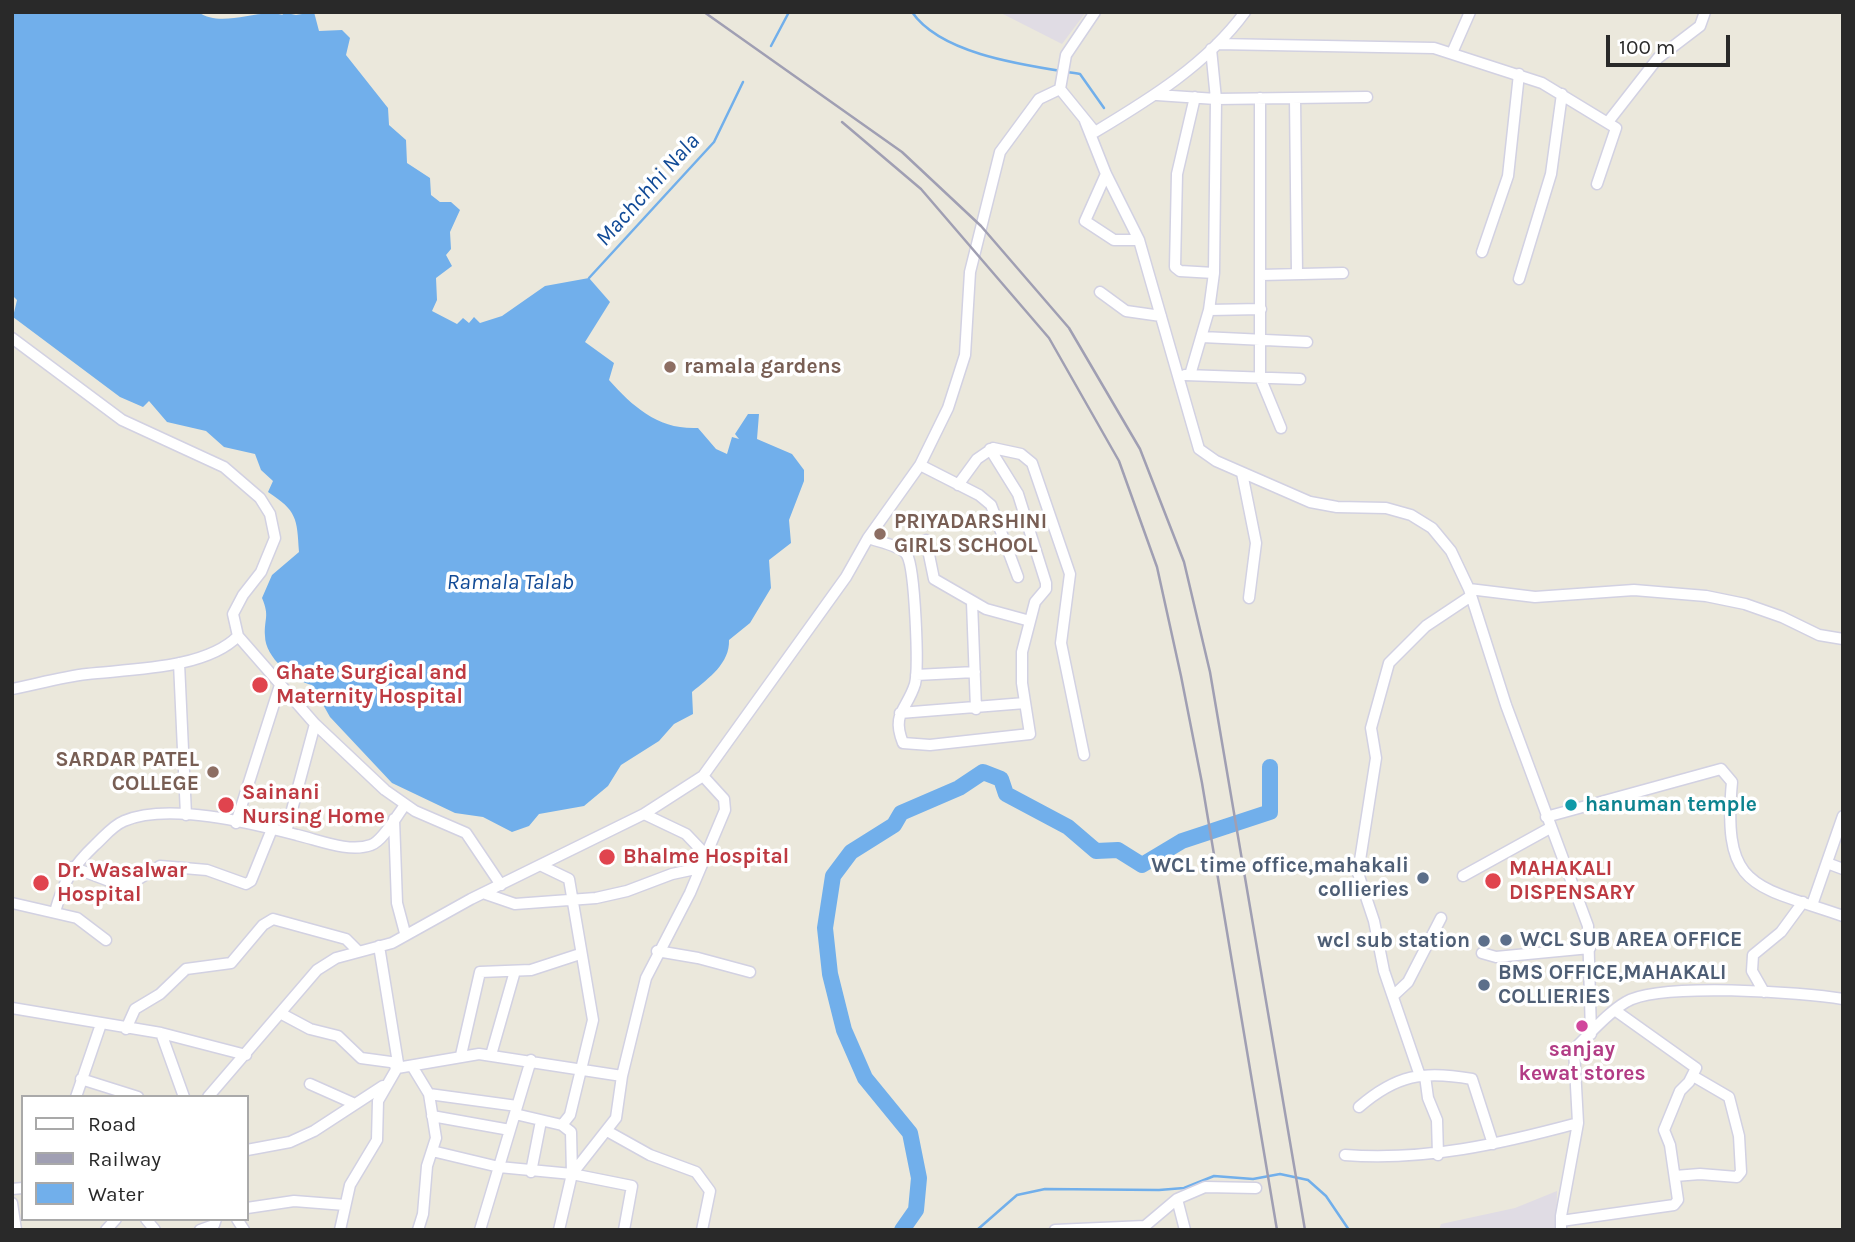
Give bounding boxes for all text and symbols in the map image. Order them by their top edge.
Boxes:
scale bar [1610,21,1734,65]
text: 100 m [1619,35,1676,59]
water label: Machchhi Nala [590,128,706,252]
place label: ramala gardens [684,354,842,380]
marker: ramala gardens [662,359,678,375]
place label: PRIYADARSHINI GIRLS SCHOOL [894,509,1047,559]
marker: PRIYADARSHINI GIRLS SCHOOL [872,526,888,542]
water label: Ramala Talab [446,568,574,596]
place label: Ghate Surgical and Maternity Hospital [276,660,467,710]
marker: Ghate Surgical and Maternity Hospital [250,675,270,695]
place label: SARDAR PATEL COLLEGE [55,747,199,797]
marker: SARDAR PATEL COLLEGE [205,764,221,780]
place label: Sainani Nursing Home [242,780,385,830]
place label: hanuman temple [1585,792,1757,818]
marker: Sainani Nursing Home [216,795,236,815]
marker: hanuman temple [1563,797,1579,813]
place label: Bhalme Hospital [623,844,789,870]
marker: Bhalme Hospital [597,847,617,867]
place label: WCL time office,mahakali collieries [1151,853,1409,903]
place label: MAHAKALI DISPENSARY [1509,856,1635,906]
place label: Dr. Wasalwar Hospital [57,858,187,908]
marker: WCL time office,mahakali collieries [1415,870,1431,886]
marker: MAHAKALI DISPENSARY [1483,871,1503,891]
marker: Dr. Wasalwar Hospital [31,873,51,893]
place label: WCL SUB AREA OFFICE [1520,927,1742,953]
place label: wcl sub station [1317,928,1470,954]
marker: WCL SUB AREA OFFICE [1498,932,1514,948]
marker: wcl sub station [1476,933,1492,949]
place label: BMS OFFICE,MAHAKALI COLLIERIES [1498,960,1726,1010]
marker: BMS OFFICE,MAHAKALI COLLIERIES [1476,977,1492,993]
marker: sanjay kewat stores [1574,1018,1590,1034]
place label: sanjay kewat stores [1518,1037,1646,1087]
legend [21,1095,248,1221]
text: Road [88,1112,136,1136]
text: Railway [88,1147,161,1171]
text: Water [88,1182,144,1206]

